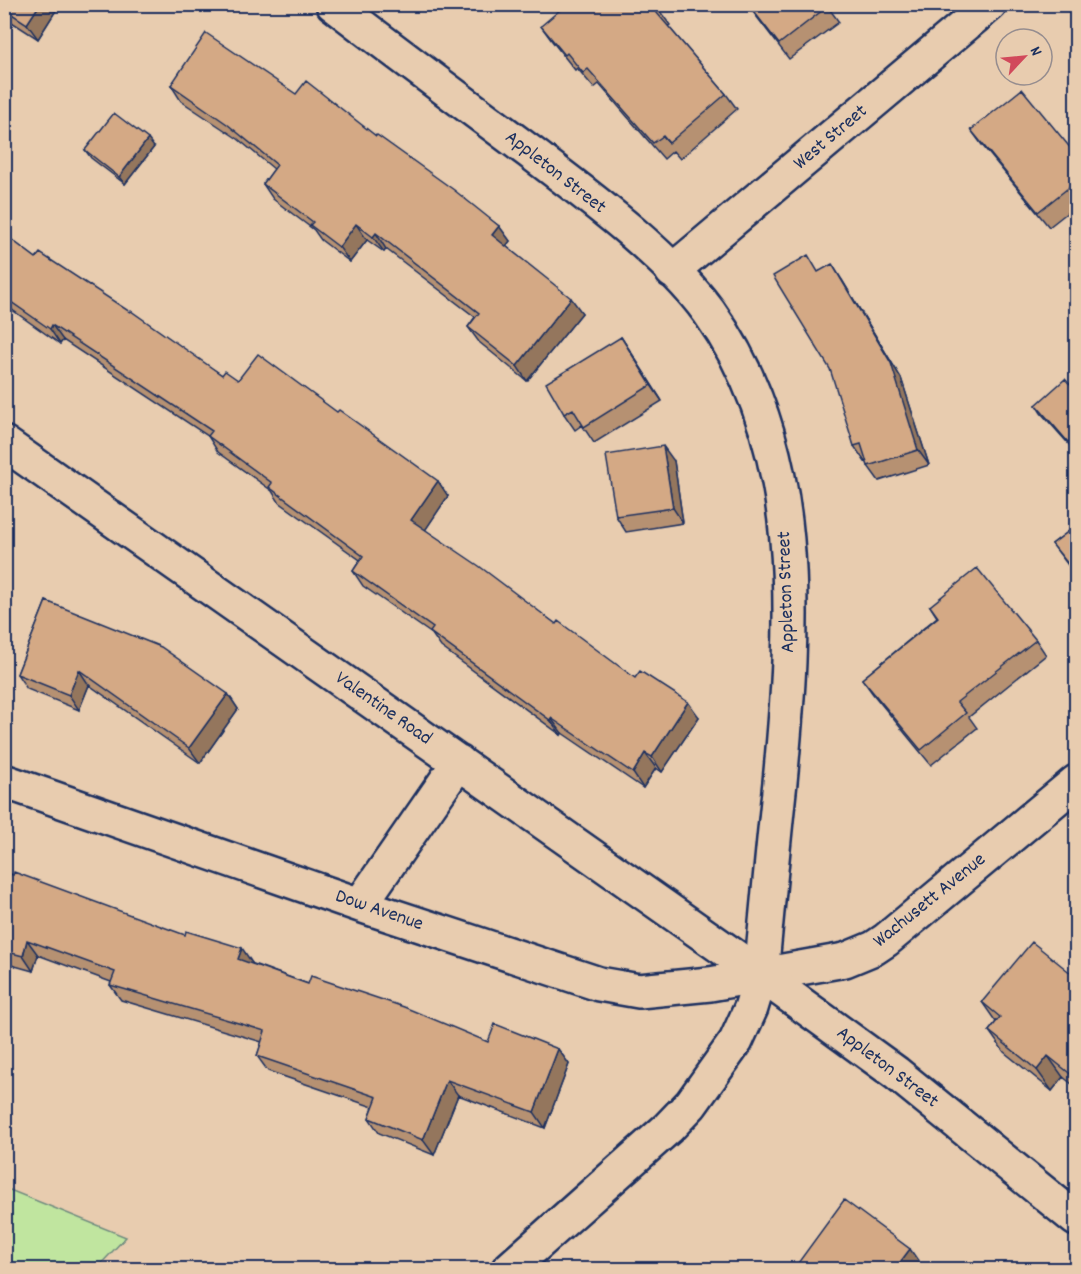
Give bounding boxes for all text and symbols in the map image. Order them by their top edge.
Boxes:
north arrow [994,27,1054,87]
text: N [1023,43,1047,60]
street label: West Street [788,99,874,177]
street label: Appleton Street [498,125,612,221]
street label: Appleton Street [771,531,803,653]
street label: Valentine Road [329,665,437,753]
street label: Wachusett Avenue [868,847,993,955]
street label: Dow Avenue [331,883,427,939]
street label: Appleton Street [830,1020,944,1116]

